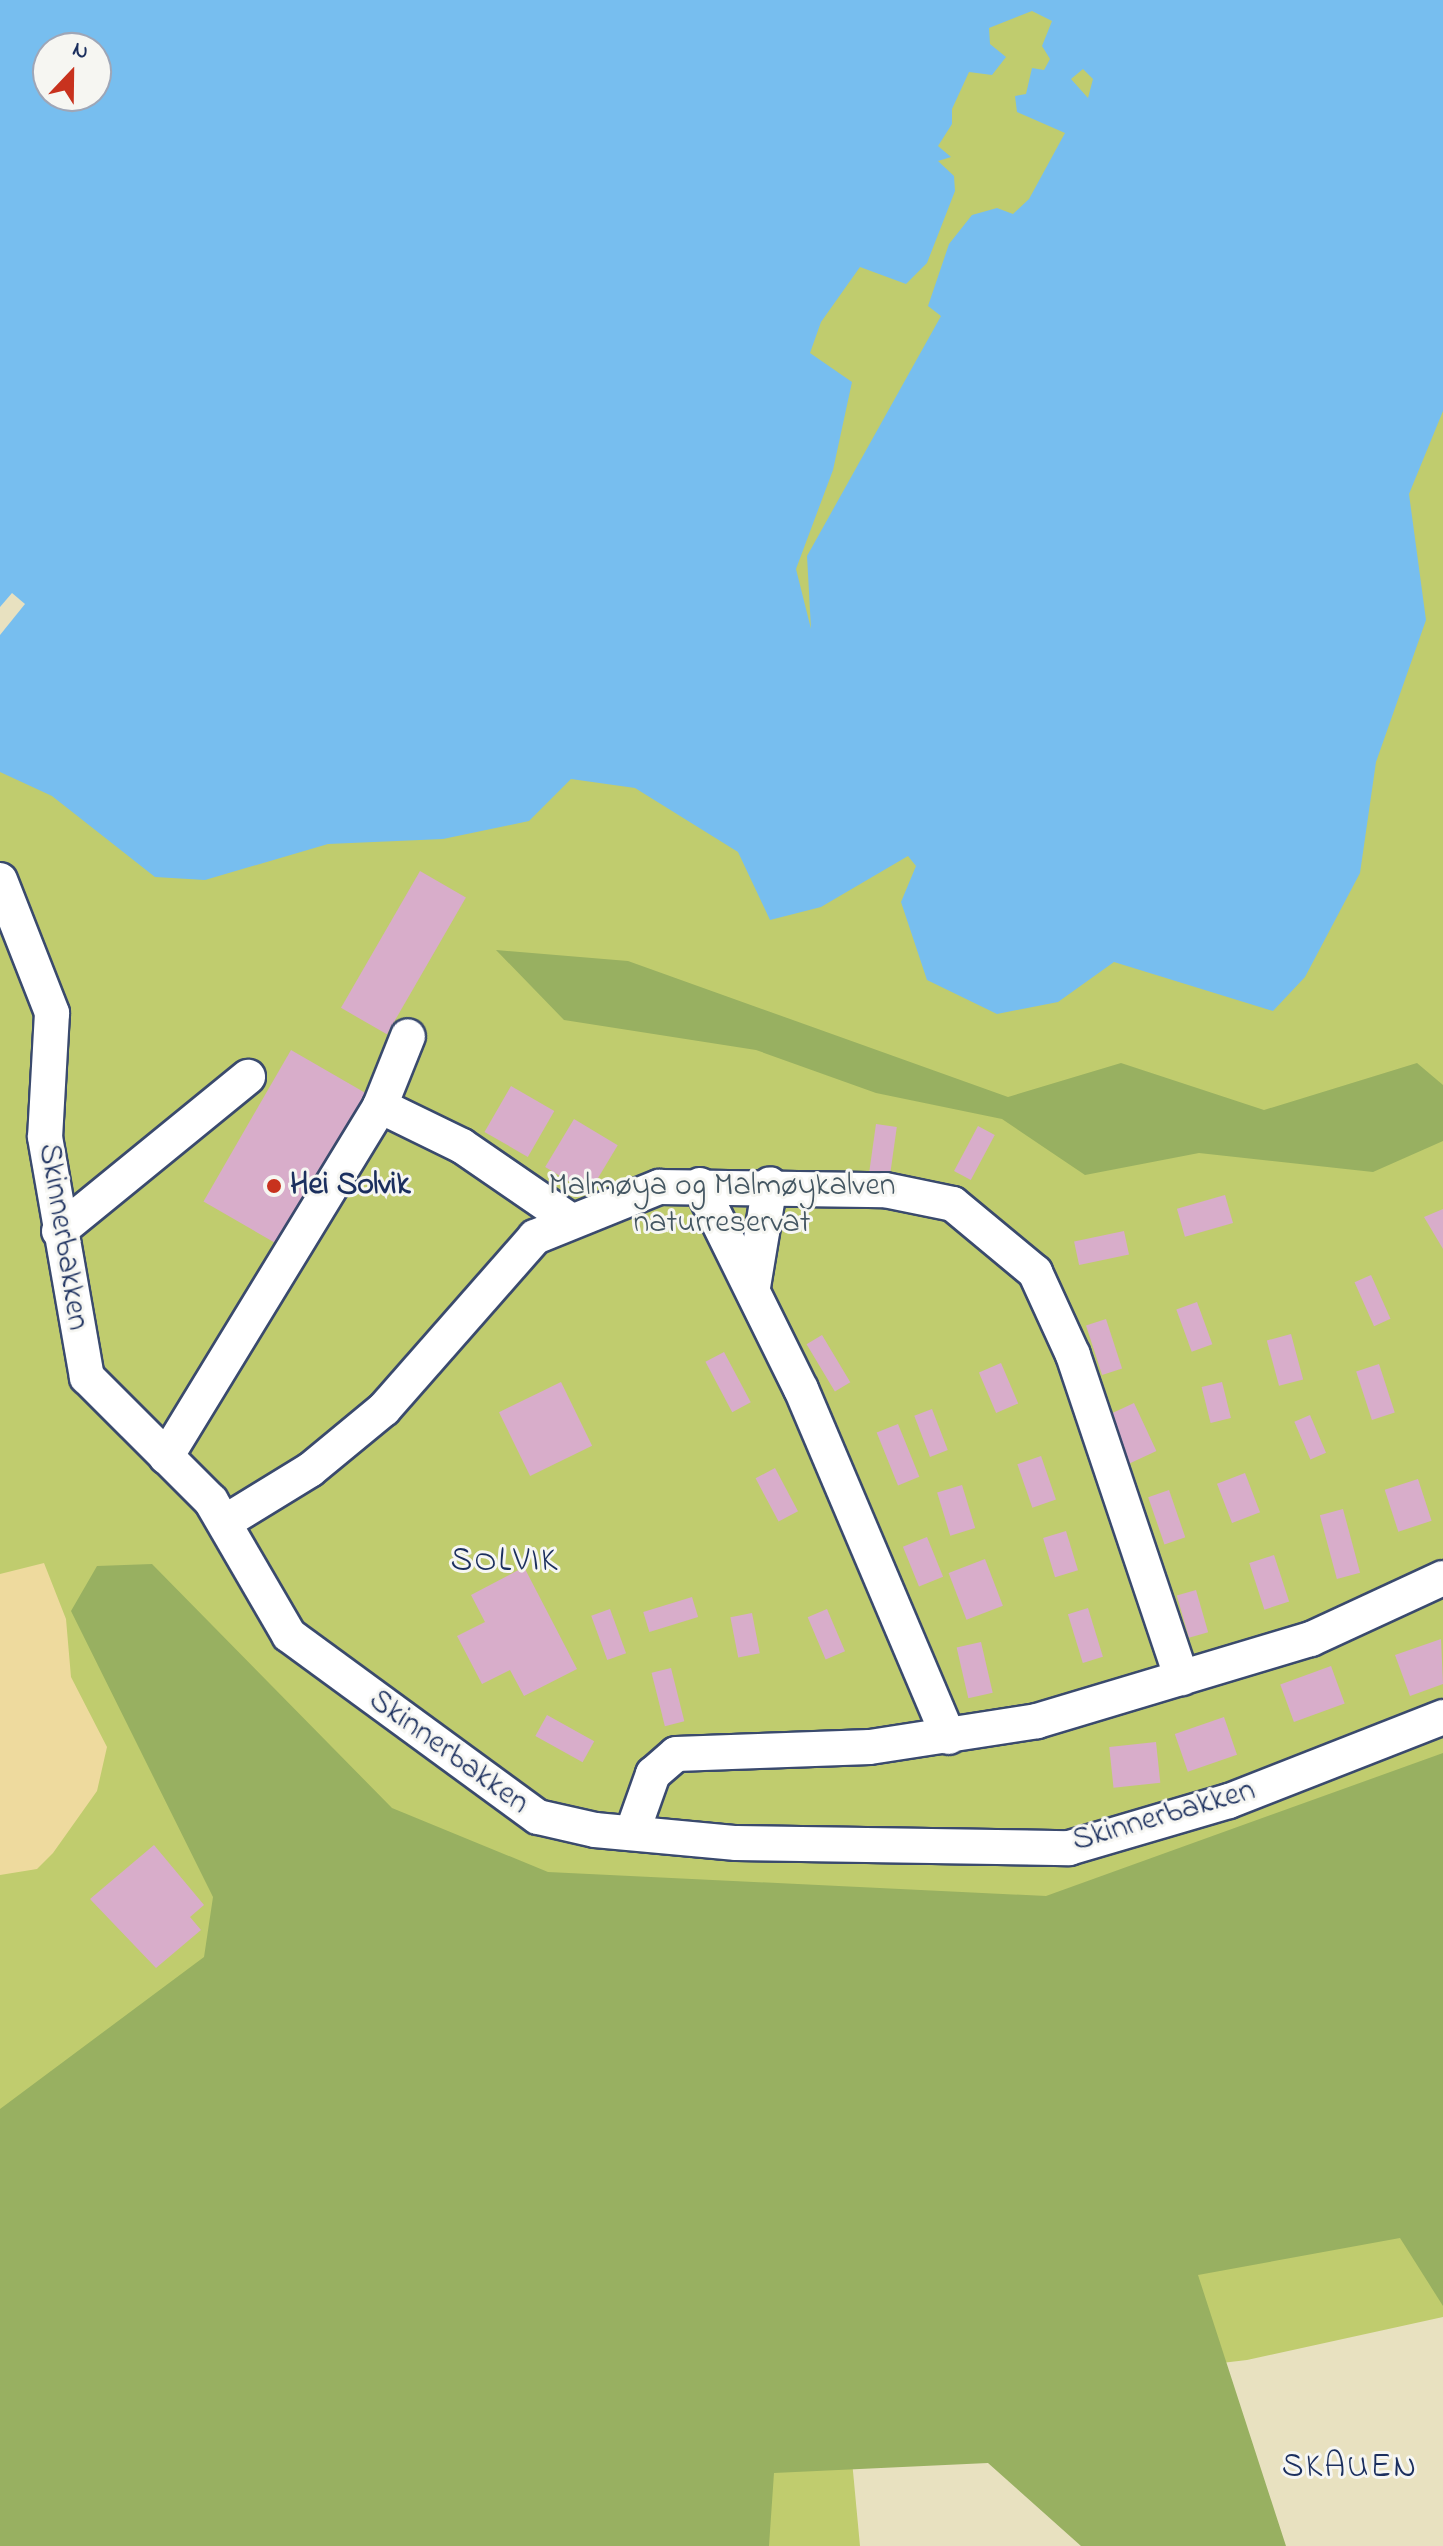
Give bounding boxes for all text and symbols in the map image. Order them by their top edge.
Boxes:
north arrow [32,32,112,112]
text: N [67,34,93,69]
street label: Skinnerbakken [28,1141,96,1333]
place label: Hei Solvik [290,1167,410,1205]
park label: Malmøya og Malmøykalven naturreservat [548,1169,896,1244]
marker: Hei Solvik [265,1177,283,1195]
district label: SOLVIK [450,1543,560,1583]
street label: Skinnerbakken [360,1682,536,1824]
street label: Skinnerbakken [1068,1773,1260,1861]
district label: SKAUEN [1282,2449,1418,2489]

